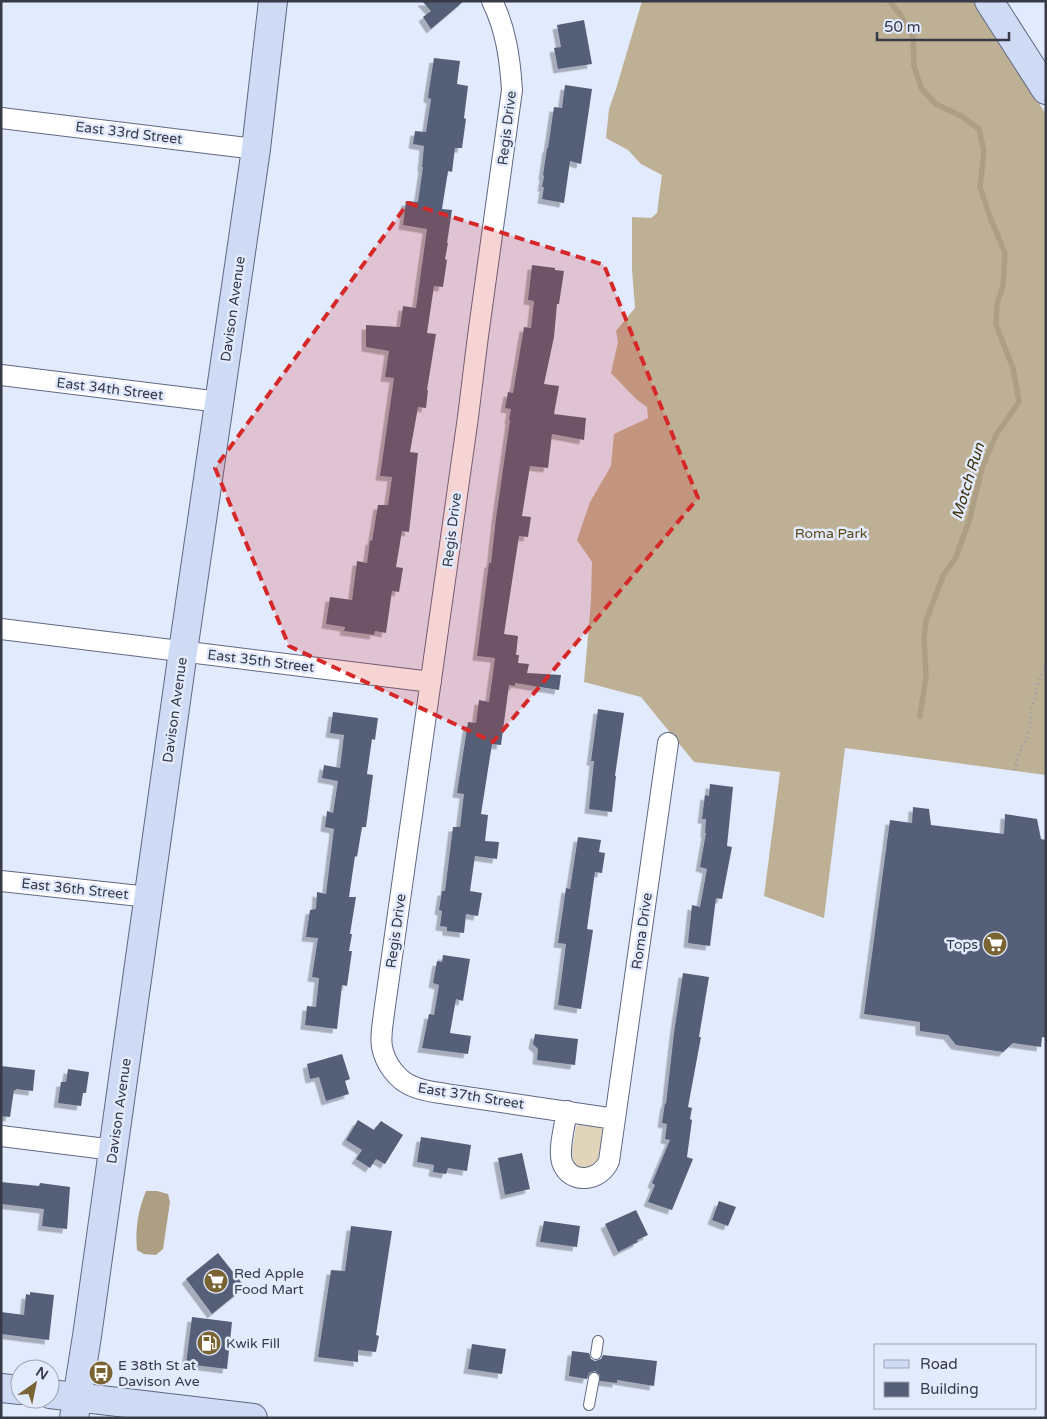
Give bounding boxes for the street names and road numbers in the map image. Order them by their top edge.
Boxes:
street label: Regis Drive [494,90,520,166]
street label: East 33rd Street [75,118,184,148]
street label: Davison Avenue [217,255,249,363]
street label: East 34th Street [56,374,165,404]
street label: Regis Drive [439,492,465,568]
street label: East 35th Street [207,646,316,676]
street label: Davison Avenue [159,656,191,764]
street label: East 36th Street [21,875,130,903]
street label: Roma Drive [628,891,656,970]
street label: Regis Drive [382,893,410,969]
street label: Davison Avenue [103,1057,135,1165]
street label: East 37th Street [417,1079,526,1113]

